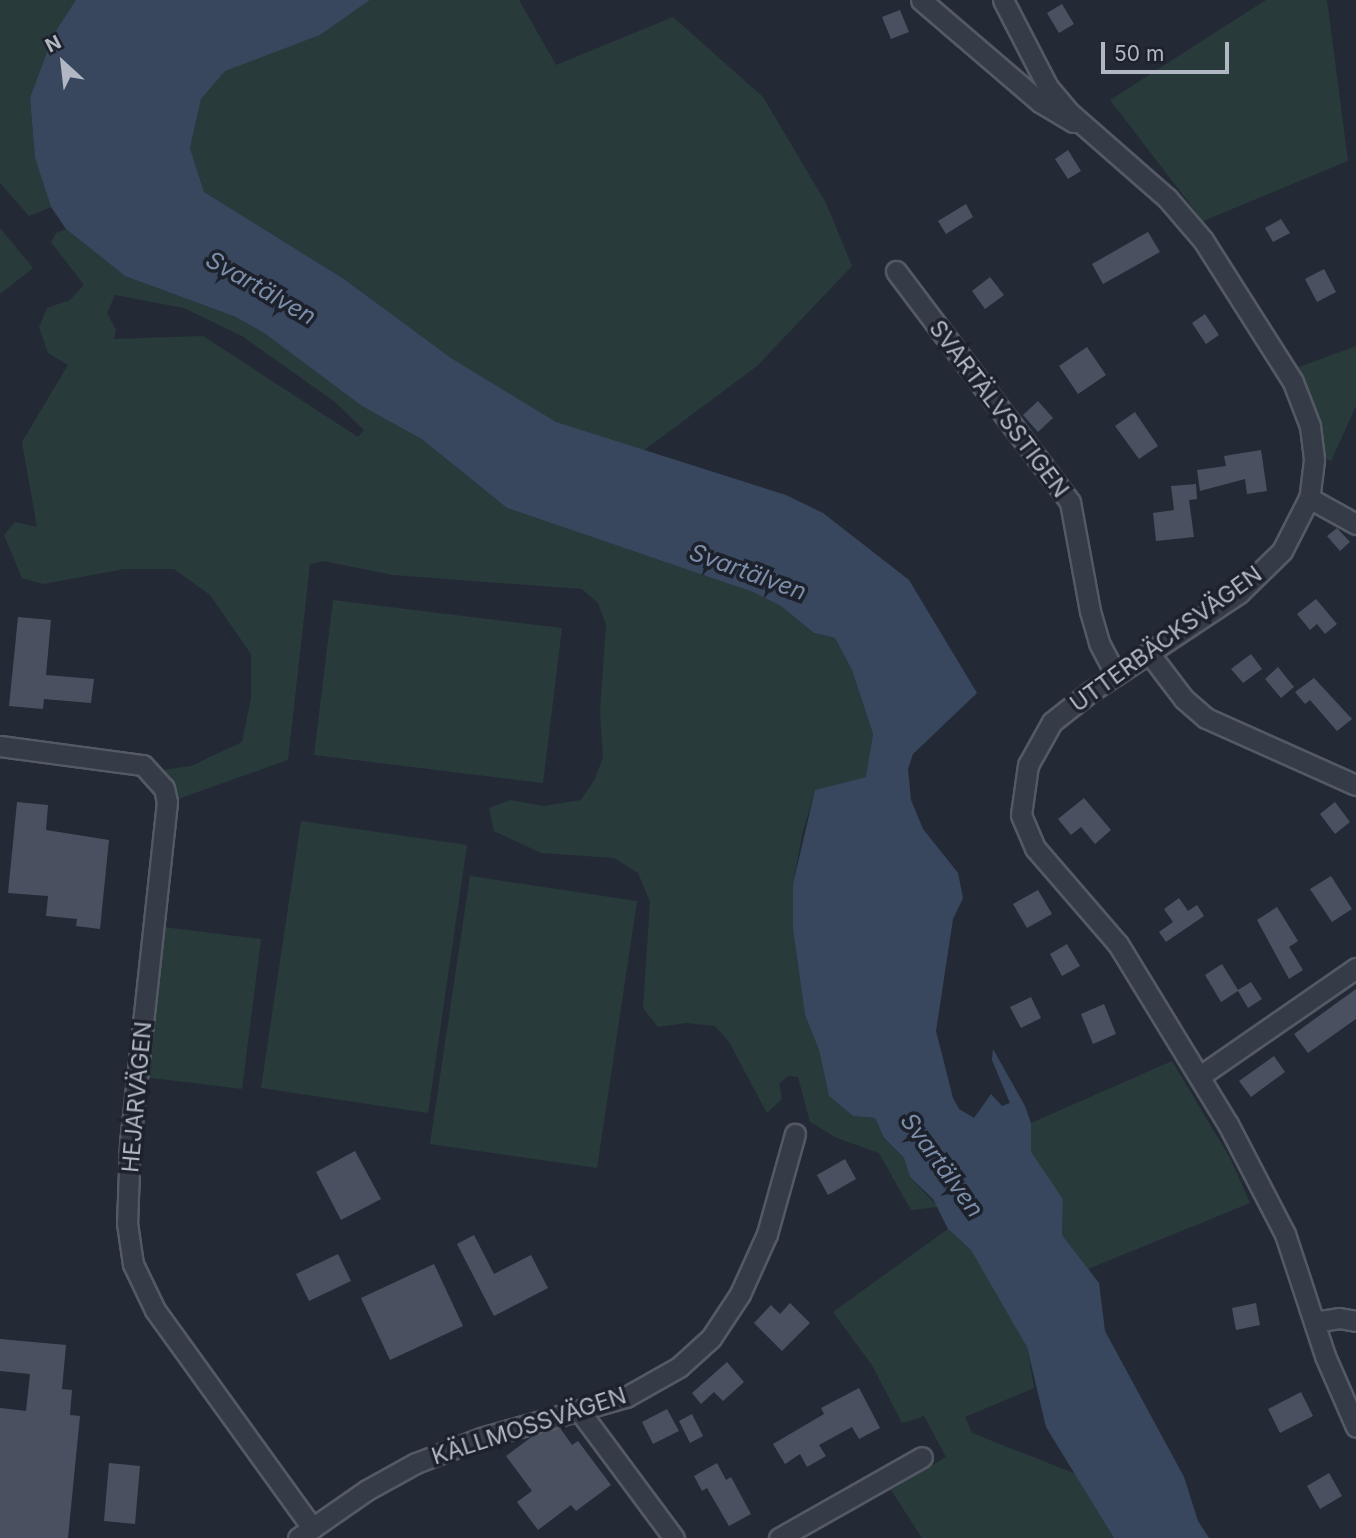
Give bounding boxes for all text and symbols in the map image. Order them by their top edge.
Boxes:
north arrow [28,28,98,98]
scale bar [1104,28,1232,72]
text: N [42,30,65,57]
text: 50 m [1114,41,1164,66]
water label: Svartälven [201,245,321,331]
street label: SVARTÄLVSSTIGEN [923,315,1075,503]
water label: Svartälven [686,538,810,606]
street label: UTTERBÄCKSVÄGEN [1065,560,1267,718]
street label: HEJARVÄGEN [117,1020,157,1174]
water label: Svartälven [894,1107,990,1223]
street label: KÄLLMOSSVÄGEN [428,1382,630,1470]

